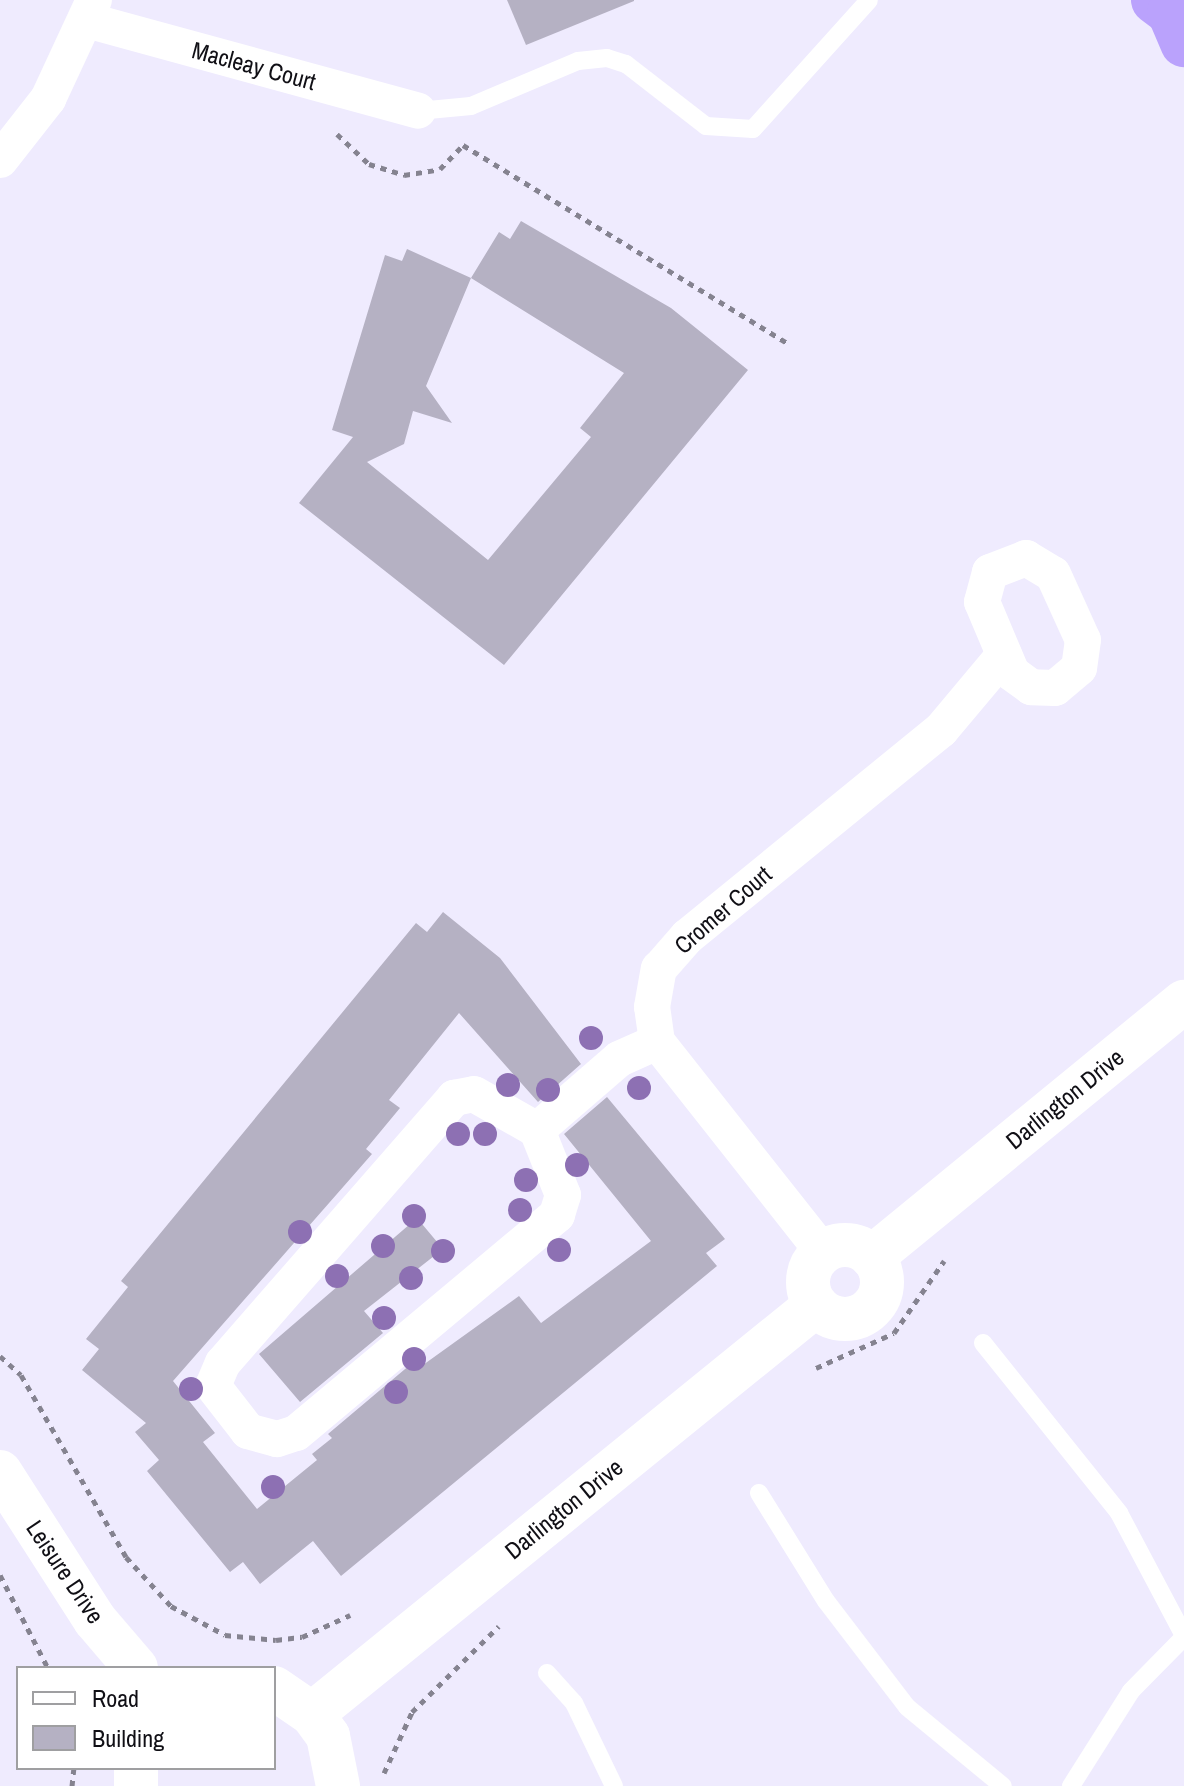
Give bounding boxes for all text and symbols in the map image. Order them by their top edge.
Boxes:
street label: Macleay Court [189,36,319,96]
street label: Cromer Court [669,860,777,960]
street label: Darlington Drive [1000,1043,1130,1155]
street label: Darlington Drive [499,1453,629,1565]
street label: Leisure Drive [20,1515,110,1629]
legend [16,1666,276,1770]
text: Road [92,1682,139,1714]
text: Building [92,1722,164,1754]

